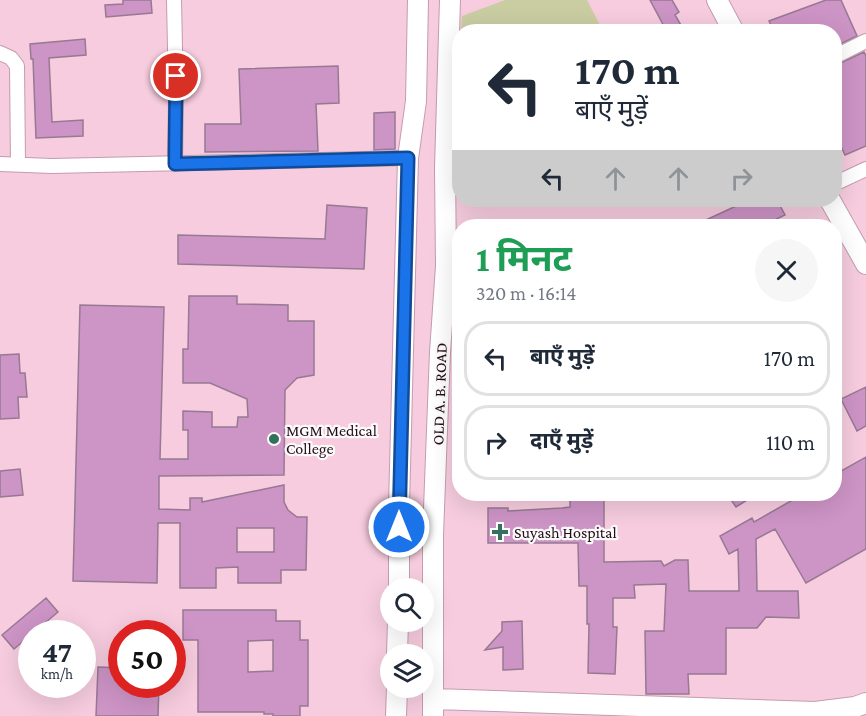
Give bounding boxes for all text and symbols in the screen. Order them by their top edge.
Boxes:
text: 170 m [575,46,680,93]
icon: left [476,48,554,126]
pin [150,50,201,101]
icon: arrive [159,59,192,92]
text: बाएँ मुड़ें [575,95,648,125]
icon: left [536,162,569,195]
icon: ahead [599,162,632,195]
icon: ahead [662,162,695,195]
icon: right [725,162,758,195]
text: 1 मिनट [476,239,572,279]
button: close [755,239,818,302]
text: 320 m · 16:14 [476,282,577,304]
street label: OLD A. B. ROAD [429,342,450,446]
icon: left [479,342,512,375]
text: बाएँ मुड़ें [530,344,595,369]
text: 170 m [764,346,815,371]
place label: MGM Medical College [286,422,377,458]
icon: right [479,426,512,459]
text: दाएँ मुड़ें [530,428,593,453]
text: 110 m [766,430,815,455]
marker: MGM Medical College [267,432,281,446]
position arrow [367,495,431,559]
marker: Suyash Hospital [491,523,509,541]
place label: Suyash Hospital [514,524,617,542]
map controls [380,578,434,698]
button: search [380,578,434,632]
speed limit sign: 50 [108,620,186,698]
text: 47 [42,635,72,668]
button: layers [380,644,434,698]
text: km/h [41,666,73,682]

